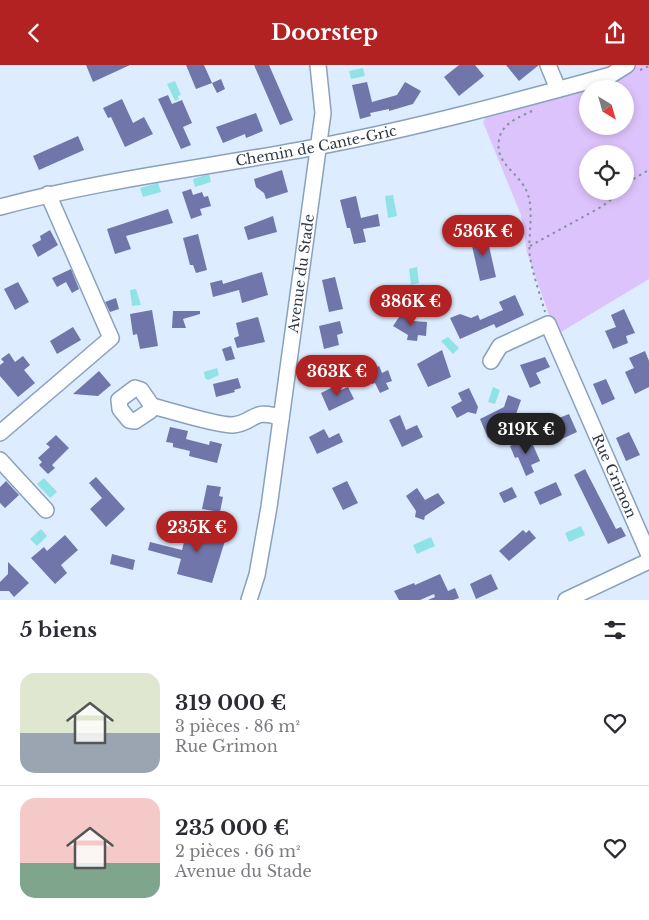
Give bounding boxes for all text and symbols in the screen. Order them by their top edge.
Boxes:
icon: back [20,19,48,47]
text: Doorstep [271,19,378,46]
icon: share [601,19,629,47]
north arrow [579,80,634,135]
map controls [579,80,634,200]
street label: Chemin de Cante-Gric [234,121,399,170]
button: locate [579,145,634,200]
street label: Avenue du Stade [284,213,318,335]
pin: 536K € [442,215,524,257]
text: 536K € [453,221,513,241]
pin: 386K € [370,285,452,327]
text: 386K € [381,291,441,311]
pin: 363K € [296,355,378,397]
text: 363K € [307,361,367,381]
pin: 319K € [485,413,567,455]
text: 319K € [497,419,555,439]
street label: Rue Grimon [588,431,641,521]
pin: 235K € [156,511,238,553]
text: 235K € [167,517,227,537]
icon: filters [601,616,629,644]
text: 5 biens [20,617,97,643]
text: 319 000 € [175,690,286,716]
icon: home [60,693,120,753]
icon: heart [601,709,629,737]
text: 3 pièces · 86 m² [175,716,300,736]
text: Rue Grimon [175,736,278,756]
text: 235 000 € [175,815,289,841]
icon: home [60,818,120,878]
icon: heart [601,834,629,862]
text: 2 pièces · 66 m² [175,841,301,861]
text: Avenue du Stade [175,861,312,881]

